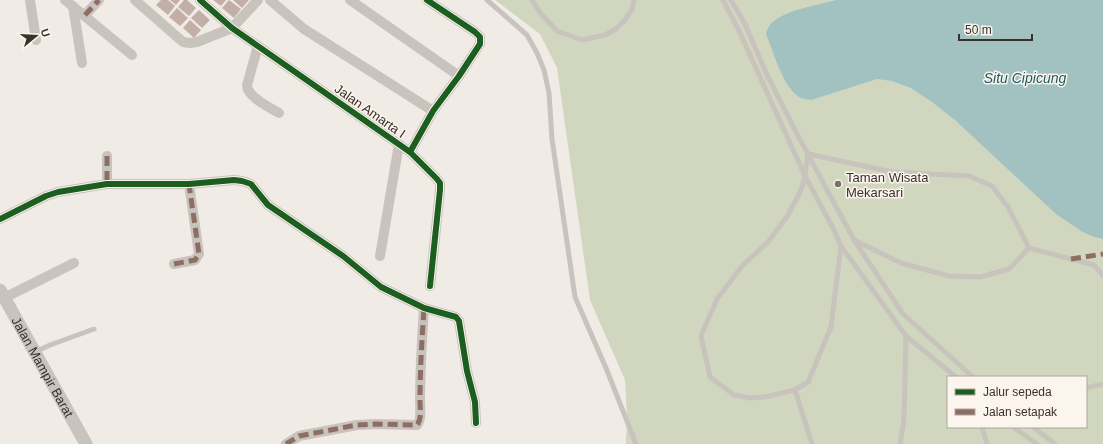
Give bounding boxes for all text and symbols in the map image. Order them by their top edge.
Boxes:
north arrow [16,16,56,56]
scale bar [959,16,1032,42]
text: 50 m [965,23,992,37]
text: U [39,27,52,39]
water label: Situ Cipicung [984,70,1066,86]
street label: Jalan Amarta I [332,81,408,141]
place label: Taman Wisata Mekarsari [846,170,929,200]
marker: Taman Wisata Mekarsari [833,179,843,189]
street label: Jalan Mampir Barat [9,314,77,420]
legend [947,376,1087,428]
text: Jalur sepeda [983,385,1052,399]
text: Jalan setapak [983,405,1058,419]

